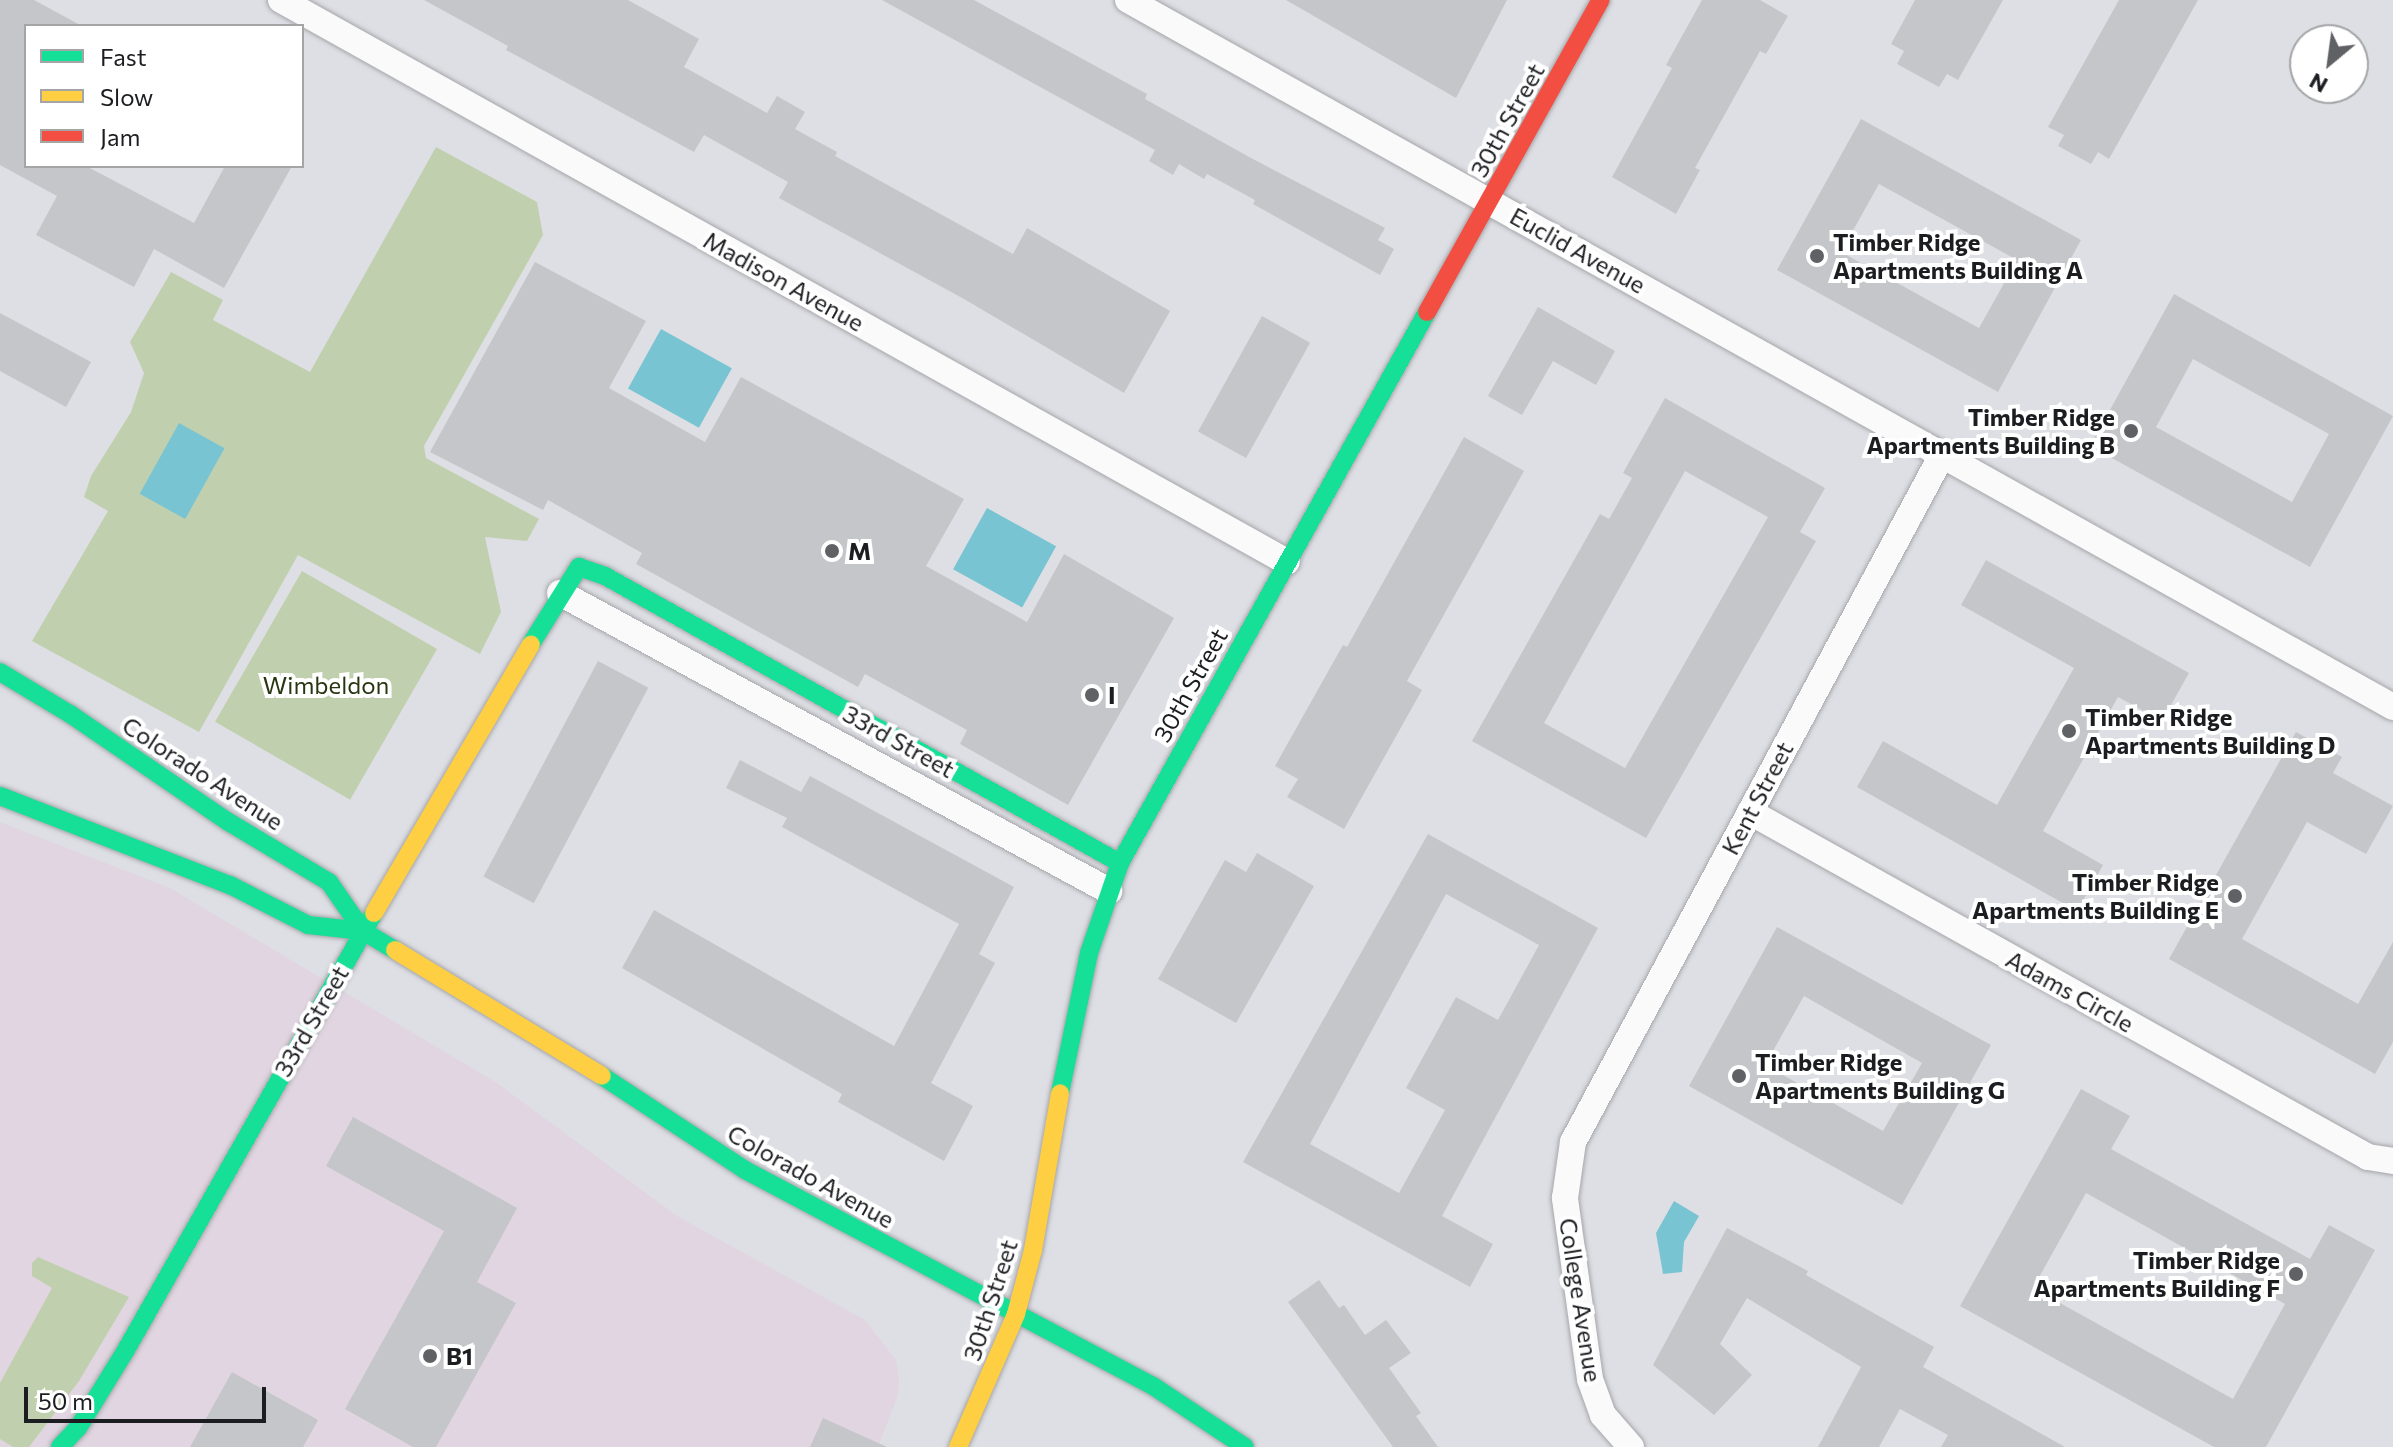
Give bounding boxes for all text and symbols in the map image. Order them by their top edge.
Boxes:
legend [24,24,304,168]
north arrow [2289,24,2369,104]
text: Fast [100,42,147,71]
street label: 30th Street [1464,58,1550,182]
text: N [2304,68,2332,99]
text: Slow [100,82,153,111]
text: Jam [100,122,140,151]
street label: Euclid Avenue [1505,201,1651,299]
street label: Madison Avenue [699,225,869,337]
place label: Timber Ridge Apartments Building A [1833,228,2083,284]
marker: Timber Ridge Apartments Building A [1808,247,1826,265]
place label: Timber Ridge Apartments Building B [1866,403,2115,459]
marker: Timber Ridge Apartments Building B [2122,422,2140,440]
place label: M [848,537,871,565]
marker: M [823,542,841,560]
street label: 30th Street [1147,623,1233,747]
park label: Wimbeldon [263,671,389,699]
place label: I [1108,681,1116,709]
marker: I [1083,686,1101,704]
street label: 33rd Street [838,699,960,783]
place label: Timber Ridge Apartments Building D [2085,703,2335,759]
street label: Colorado Avenue [117,710,289,836]
marker: Timber Ridge Apartments Building D [2060,722,2078,740]
street label: Kent Street [1715,737,1799,859]
place label: Timber Ridge Apartments Building E [1972,868,2219,924]
marker: Timber Ridge Apartments Building E [2226,887,2244,905]
street label: Adams Circle [2001,944,2139,1038]
street label: 33rd Street [268,961,354,1081]
place label: Timber Ridge Apartments Building G [1755,1048,2005,1104]
marker: Timber Ridge Apartments Building G [1730,1067,1748,1085]
street label: Colorado Avenue [723,1118,899,1234]
street label: College Avenue [1554,1216,1608,1384]
street label: 30th Street [957,1236,1023,1364]
place label: Timber Ridge Apartments Building F [2033,1246,2280,1302]
marker: Timber Ridge Apartments Building F [2287,1265,2305,1283]
place label: B1 [446,1342,473,1370]
marker: B1 [421,1347,439,1365]
scale bar [28,1371,270,1421]
text: 50 m [38,1386,93,1415]

